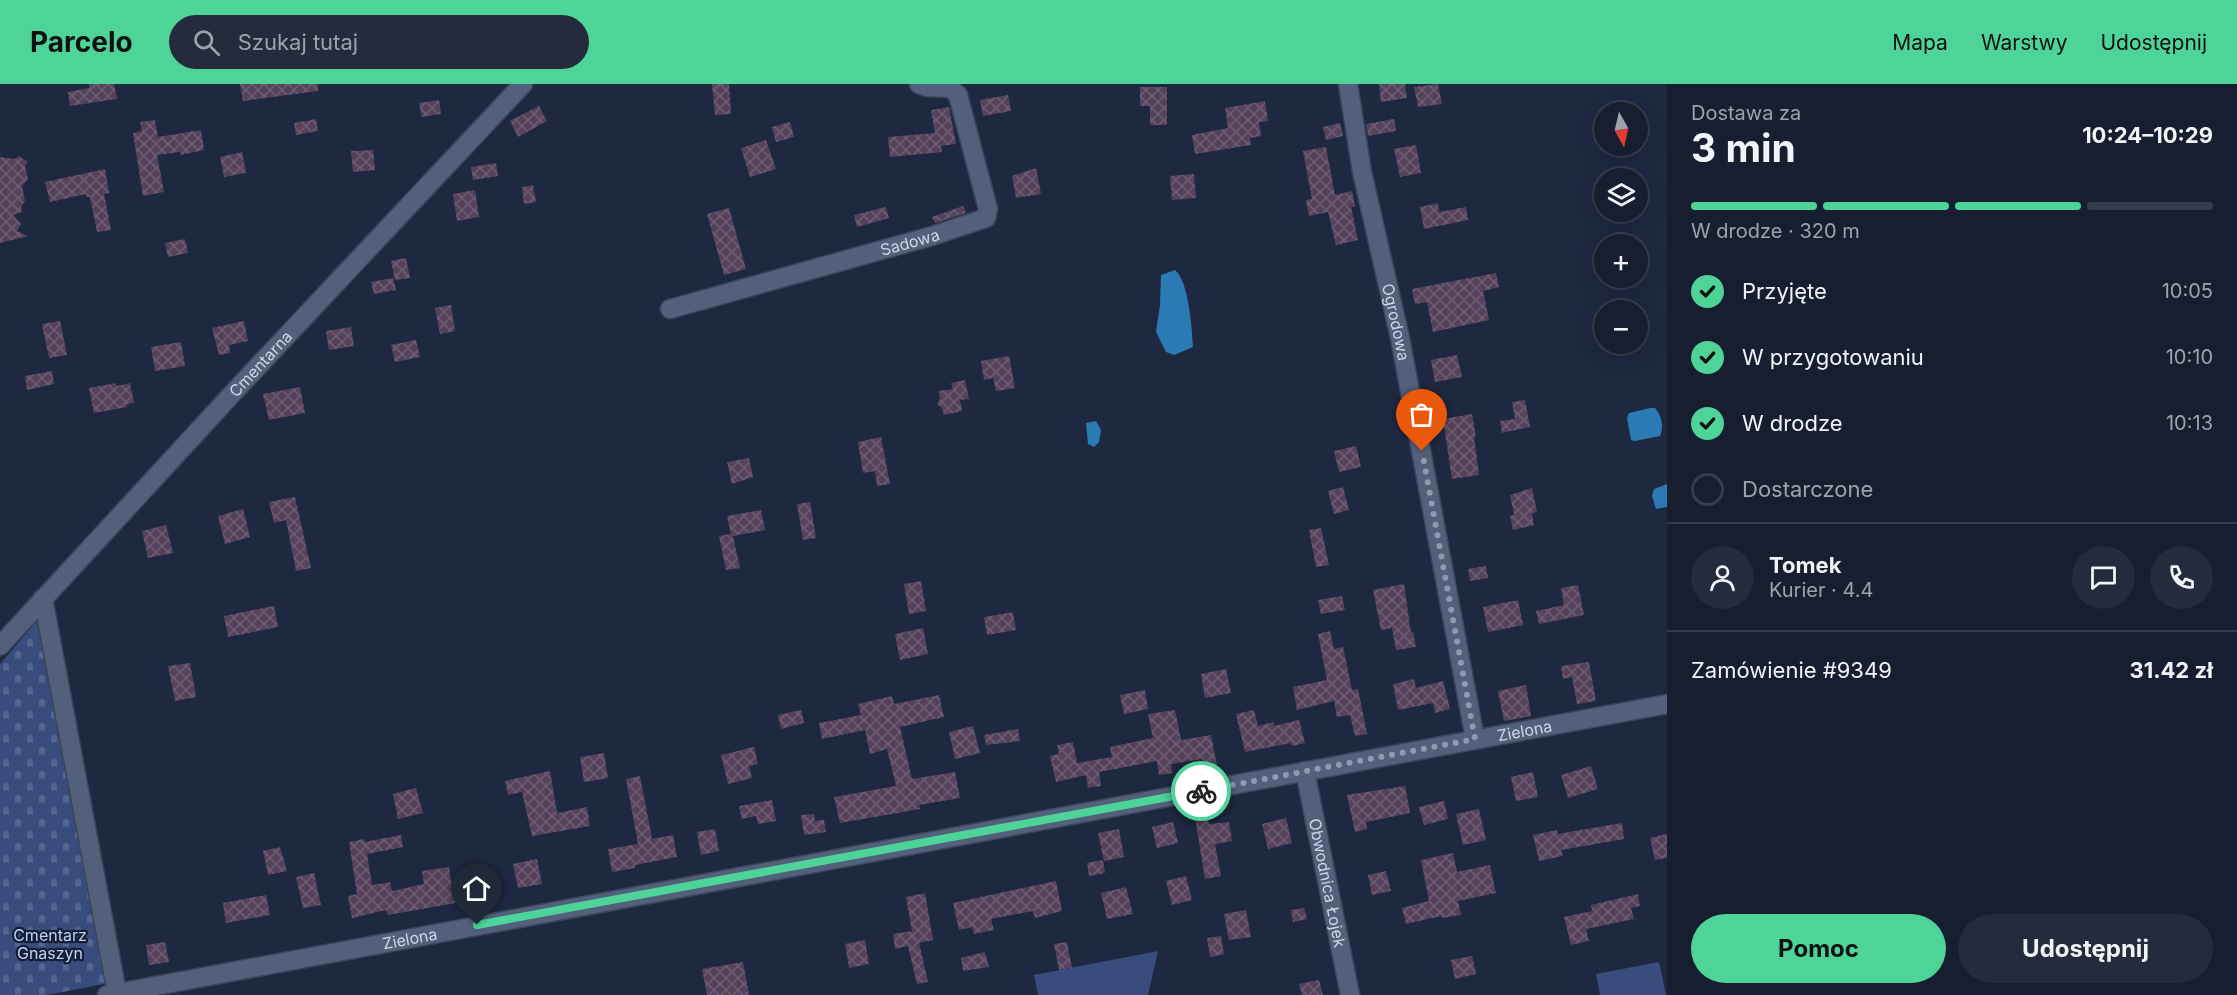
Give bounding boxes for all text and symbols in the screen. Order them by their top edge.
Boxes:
search box [169,15,589,69]
text: Parcelo [30,25,133,59]
icon: search [190,26,223,59]
text: Szukaj tutaj [238,29,358,55]
text: Mapa [1892,30,1948,55]
text: Warstwy [1981,30,2067,55]
text: Udostępnij [2100,30,2207,55]
text: Dostawa za [1691,101,1801,125]
north arrow [1594,102,1648,156]
map controls [1594,102,1648,354]
text: 10:24–10:29 [2082,122,2213,148]
text: 3 min [1691,124,1796,171]
button: layers [1594,168,1648,222]
text: W drodze · 320 m [1691,219,1860,243]
street label: Sadowa [878,224,942,260]
button: + [1594,234,1648,288]
icon: check [1691,275,1724,308]
text: Przyjęte [1742,278,1827,304]
text: 10:05 [2162,279,2213,303]
street label: Ogrodowa [1378,281,1414,362]
button: − [1594,300,1648,354]
street label: Cmentarna [225,326,296,401]
icon: check [1691,341,1724,374]
text: W przygotowaniu [1742,344,1924,370]
text: 10:10 [2166,345,2213,369]
pin [1396,389,1447,451]
icon: bag [1405,398,1438,431]
icon: check [1691,407,1724,440]
text: W drodze [1742,410,1843,436]
text: 10:13 [2166,411,2213,435]
text: Dostarczone [1742,476,1873,502]
button: person [1691,546,1754,609]
button: chat [2072,546,2135,609]
button: phone [2150,546,2213,609]
text: Tomek [1769,552,1841,578]
text: Kurier · 4.4 [1769,578,1873,602]
text: Zamówienie #9349 [1691,657,1892,683]
text: 31.42 zł [2129,657,2213,683]
street label: Zielona [1496,716,1553,745]
courier [1171,761,1231,821]
icon: bike [1185,775,1218,808]
street label: Obwodnica Łojek [1305,817,1350,949]
pin [451,863,502,925]
icon: home [460,872,493,905]
button: Pomoc [1691,914,1946,983]
button: Udostępnij [1958,914,2213,983]
street label: Zielona [381,924,439,953]
park label: Cmentarz Gnaszyn [13,925,87,963]

